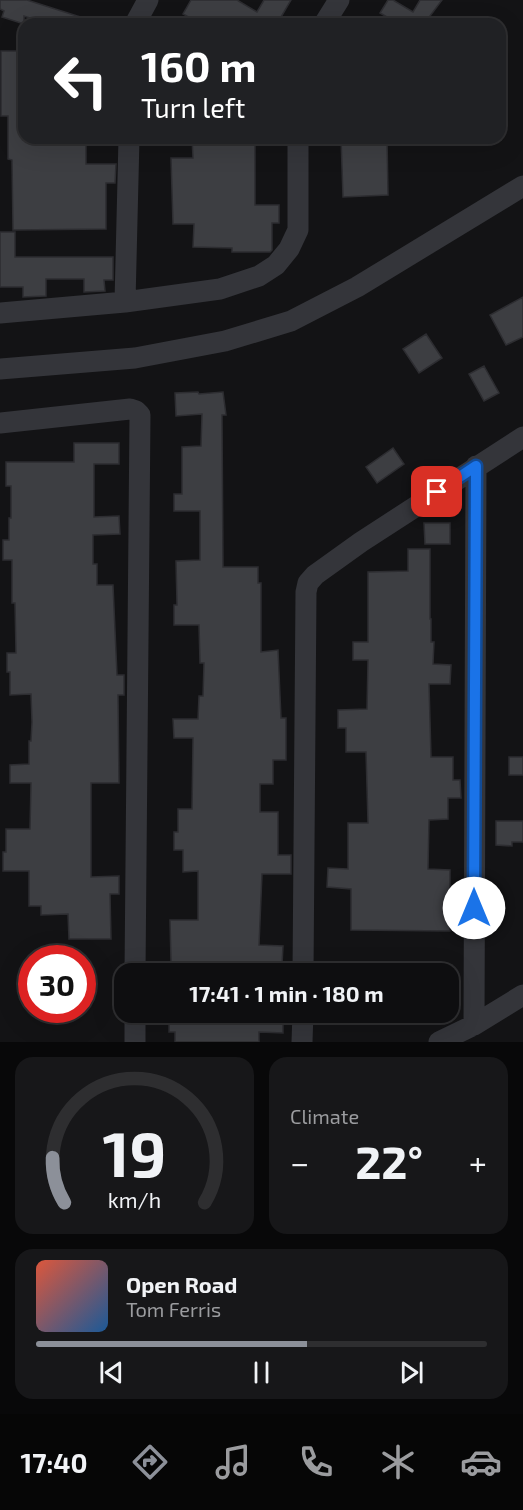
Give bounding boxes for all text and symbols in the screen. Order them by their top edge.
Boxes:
text: 160 m [141,40,257,90]
icon: left [42,42,120,120]
text: Turn left [141,91,245,123]
pin [411,466,462,517]
icon: arrive [420,475,453,508]
position arrow [442,876,506,940]
speed limit sign: 30 [18,945,96,1023]
text: 17:41 · 1 min · 180 m [189,980,384,1006]
text: Climate [290,1104,359,1128]
text: 19 [103,1115,166,1190]
text: 22° [355,1134,423,1188]
text: − [290,1142,309,1182]
text: + [469,1142,487,1182]
text: km/h [108,1187,161,1212]
text: Open Road [126,1271,238,1297]
text: Tom Ferris [126,1297,221,1321]
icon: previous [95,1356,128,1389]
icon: pause [245,1356,278,1389]
icon: next [395,1356,428,1389]
icon: directions [129,1441,171,1483]
icon: music [212,1441,254,1483]
icon: phone [295,1441,337,1483]
icon: climate [377,1441,419,1483]
icon: car [460,1441,502,1483]
text: 17:40 [20,1446,88,1478]

